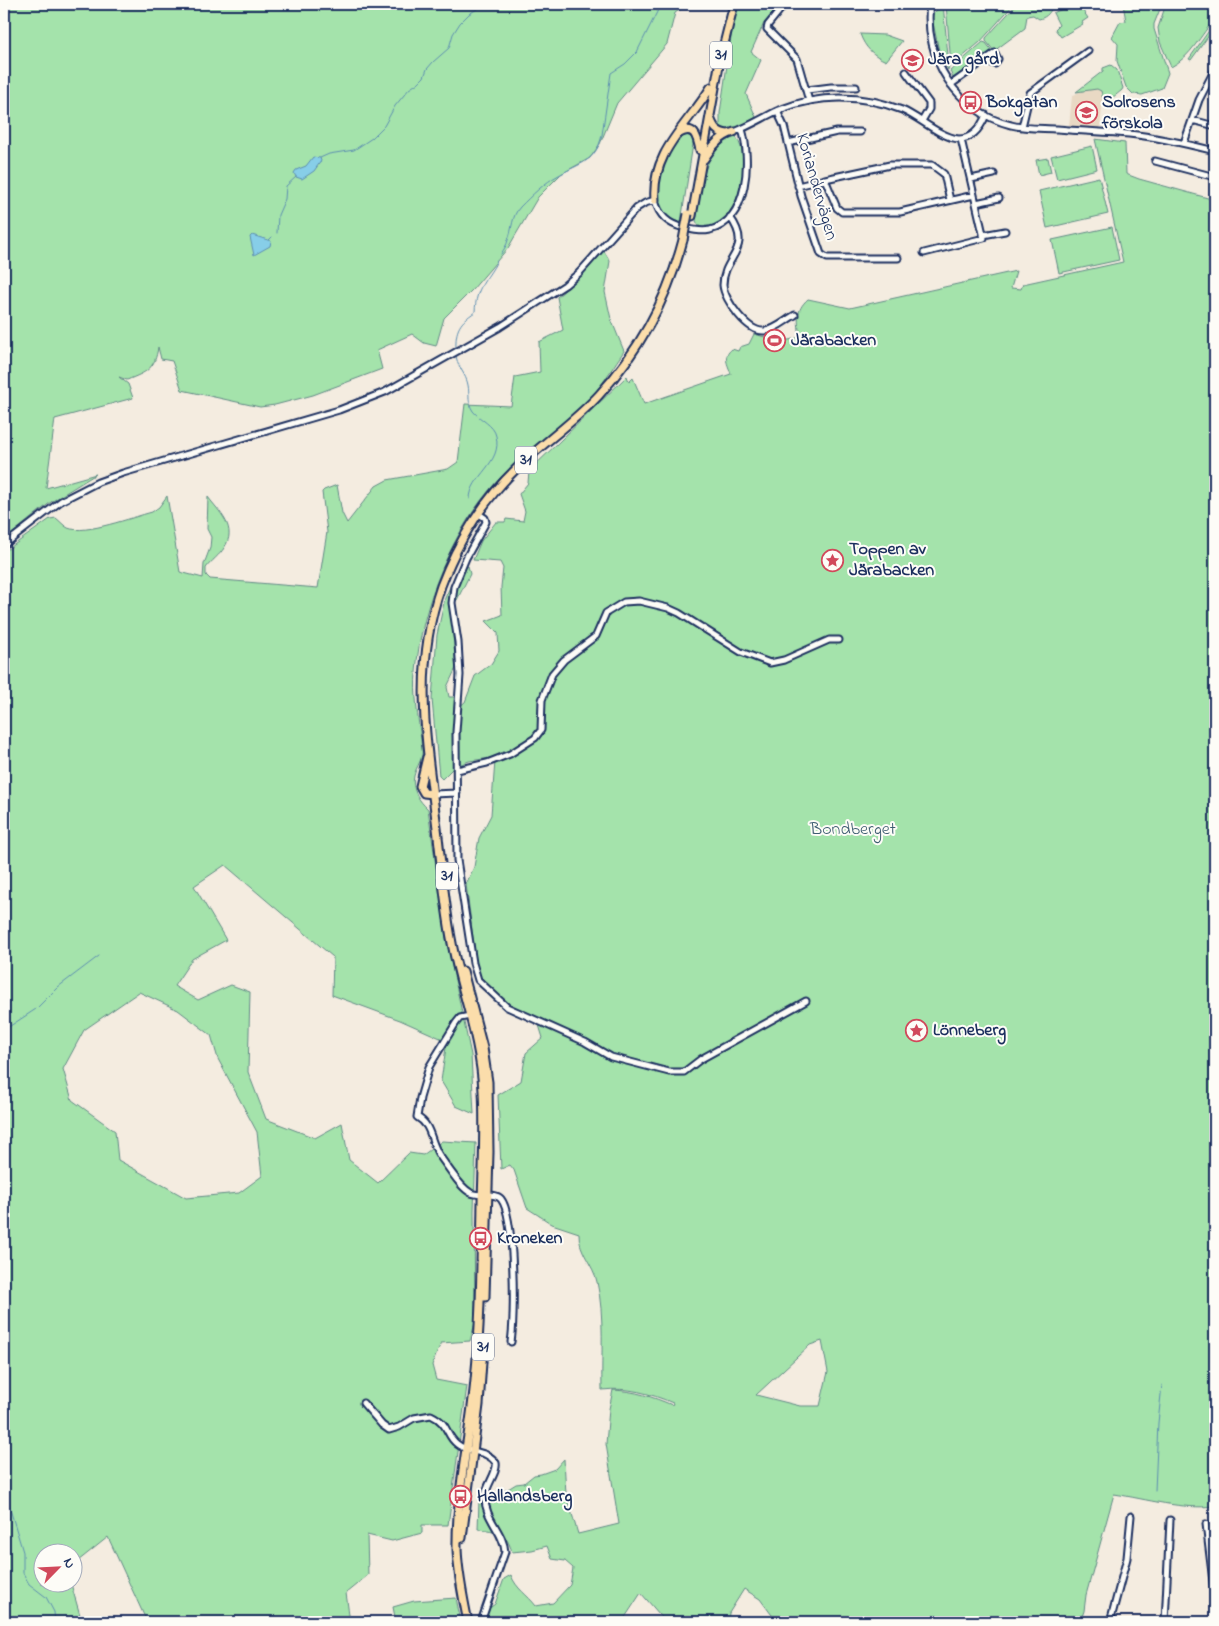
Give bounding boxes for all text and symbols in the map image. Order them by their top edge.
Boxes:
road number: 31 [710,42,732,68]
place label: Jära gård [928,47,1000,74]
school or university icon: Jära gård [900,48,924,72]
place label: Bokgatan [985,90,1057,117]
place label: Solrosens förskola [1101,90,1176,137]
bus stop icon: Bokgatan [958,91,982,115]
school or university icon: Solrosens förskola [1074,101,1098,125]
street label: Koriandervägen [787,130,844,244]
place label: Järabacken [791,328,876,354]
sports icon: Järabacken [763,329,787,353]
road number: 31 [515,446,537,474]
place label: Toppen av Järabacken [849,537,934,584]
place icon: Toppen av Järabacken [821,548,845,572]
park label: Bondberget [809,817,896,844]
road number: 31 [436,862,458,889]
place label: Lönneberg [933,1018,1006,1045]
place icon: Lönneberg [905,1019,929,1043]
place label: Kroneken [497,1226,563,1252]
bus stop icon: Kroneken [469,1227,493,1251]
road number: 31 [472,1334,494,1360]
place label: Hallandsberg [477,1484,572,1511]
bus stop icon: Hallandsberg [449,1485,473,1509]
north arrow [32,1544,82,1594]
text: N [57,1555,80,1572]

